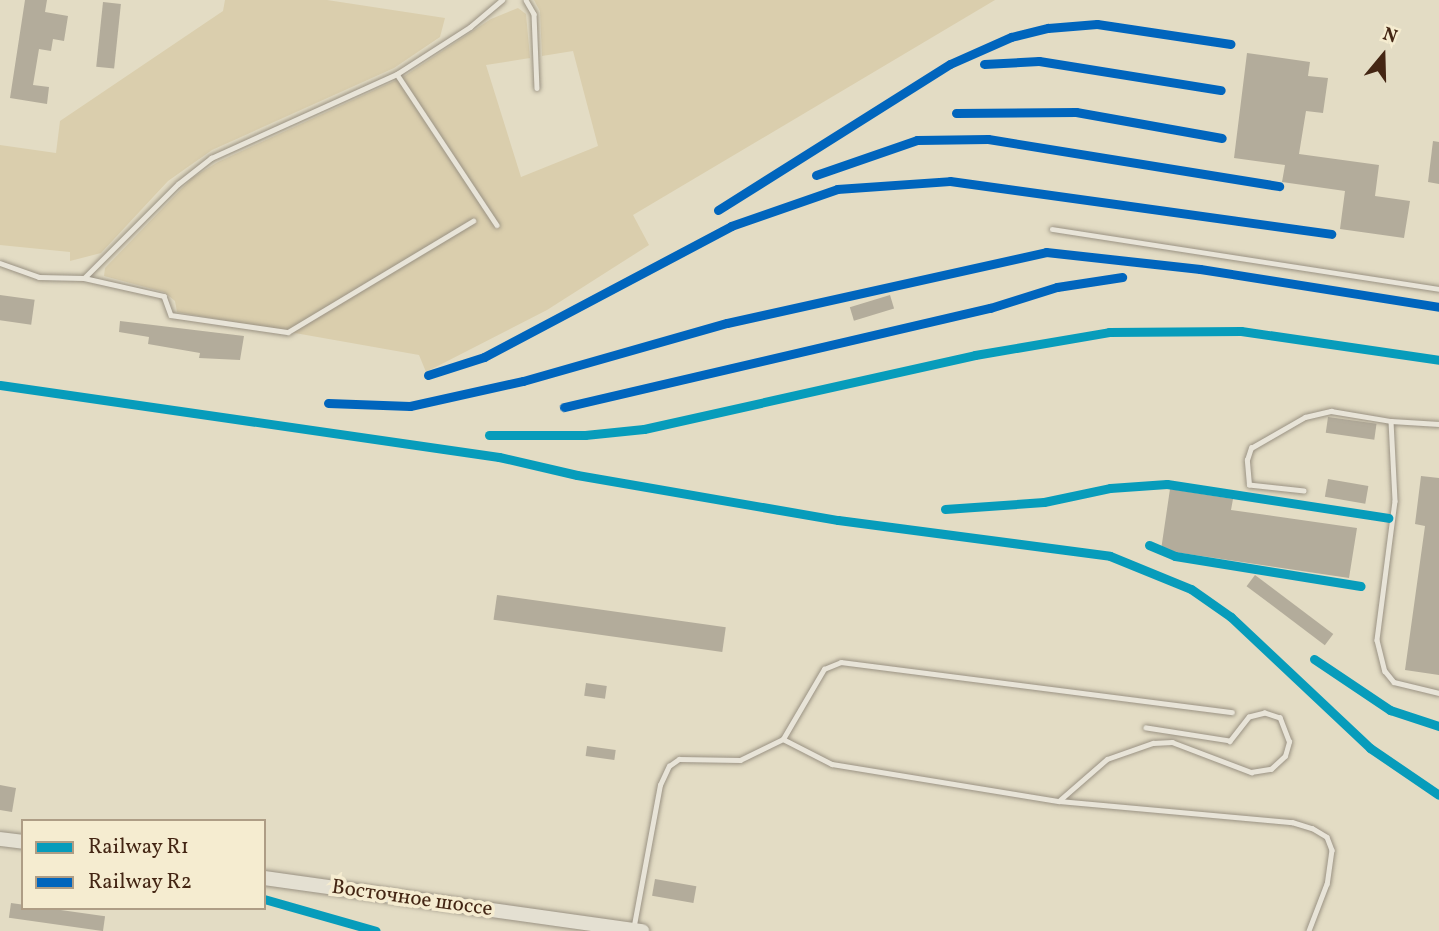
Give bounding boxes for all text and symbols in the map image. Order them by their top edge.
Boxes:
north arrow [1348,21,1418,91]
text: N [1379,22,1401,51]
legend [21,819,266,910]
text: Railway R1 [88,833,189,862]
text: Railway R2 [88,868,192,897]
street label: Восточное шоссе [330,875,494,923]

